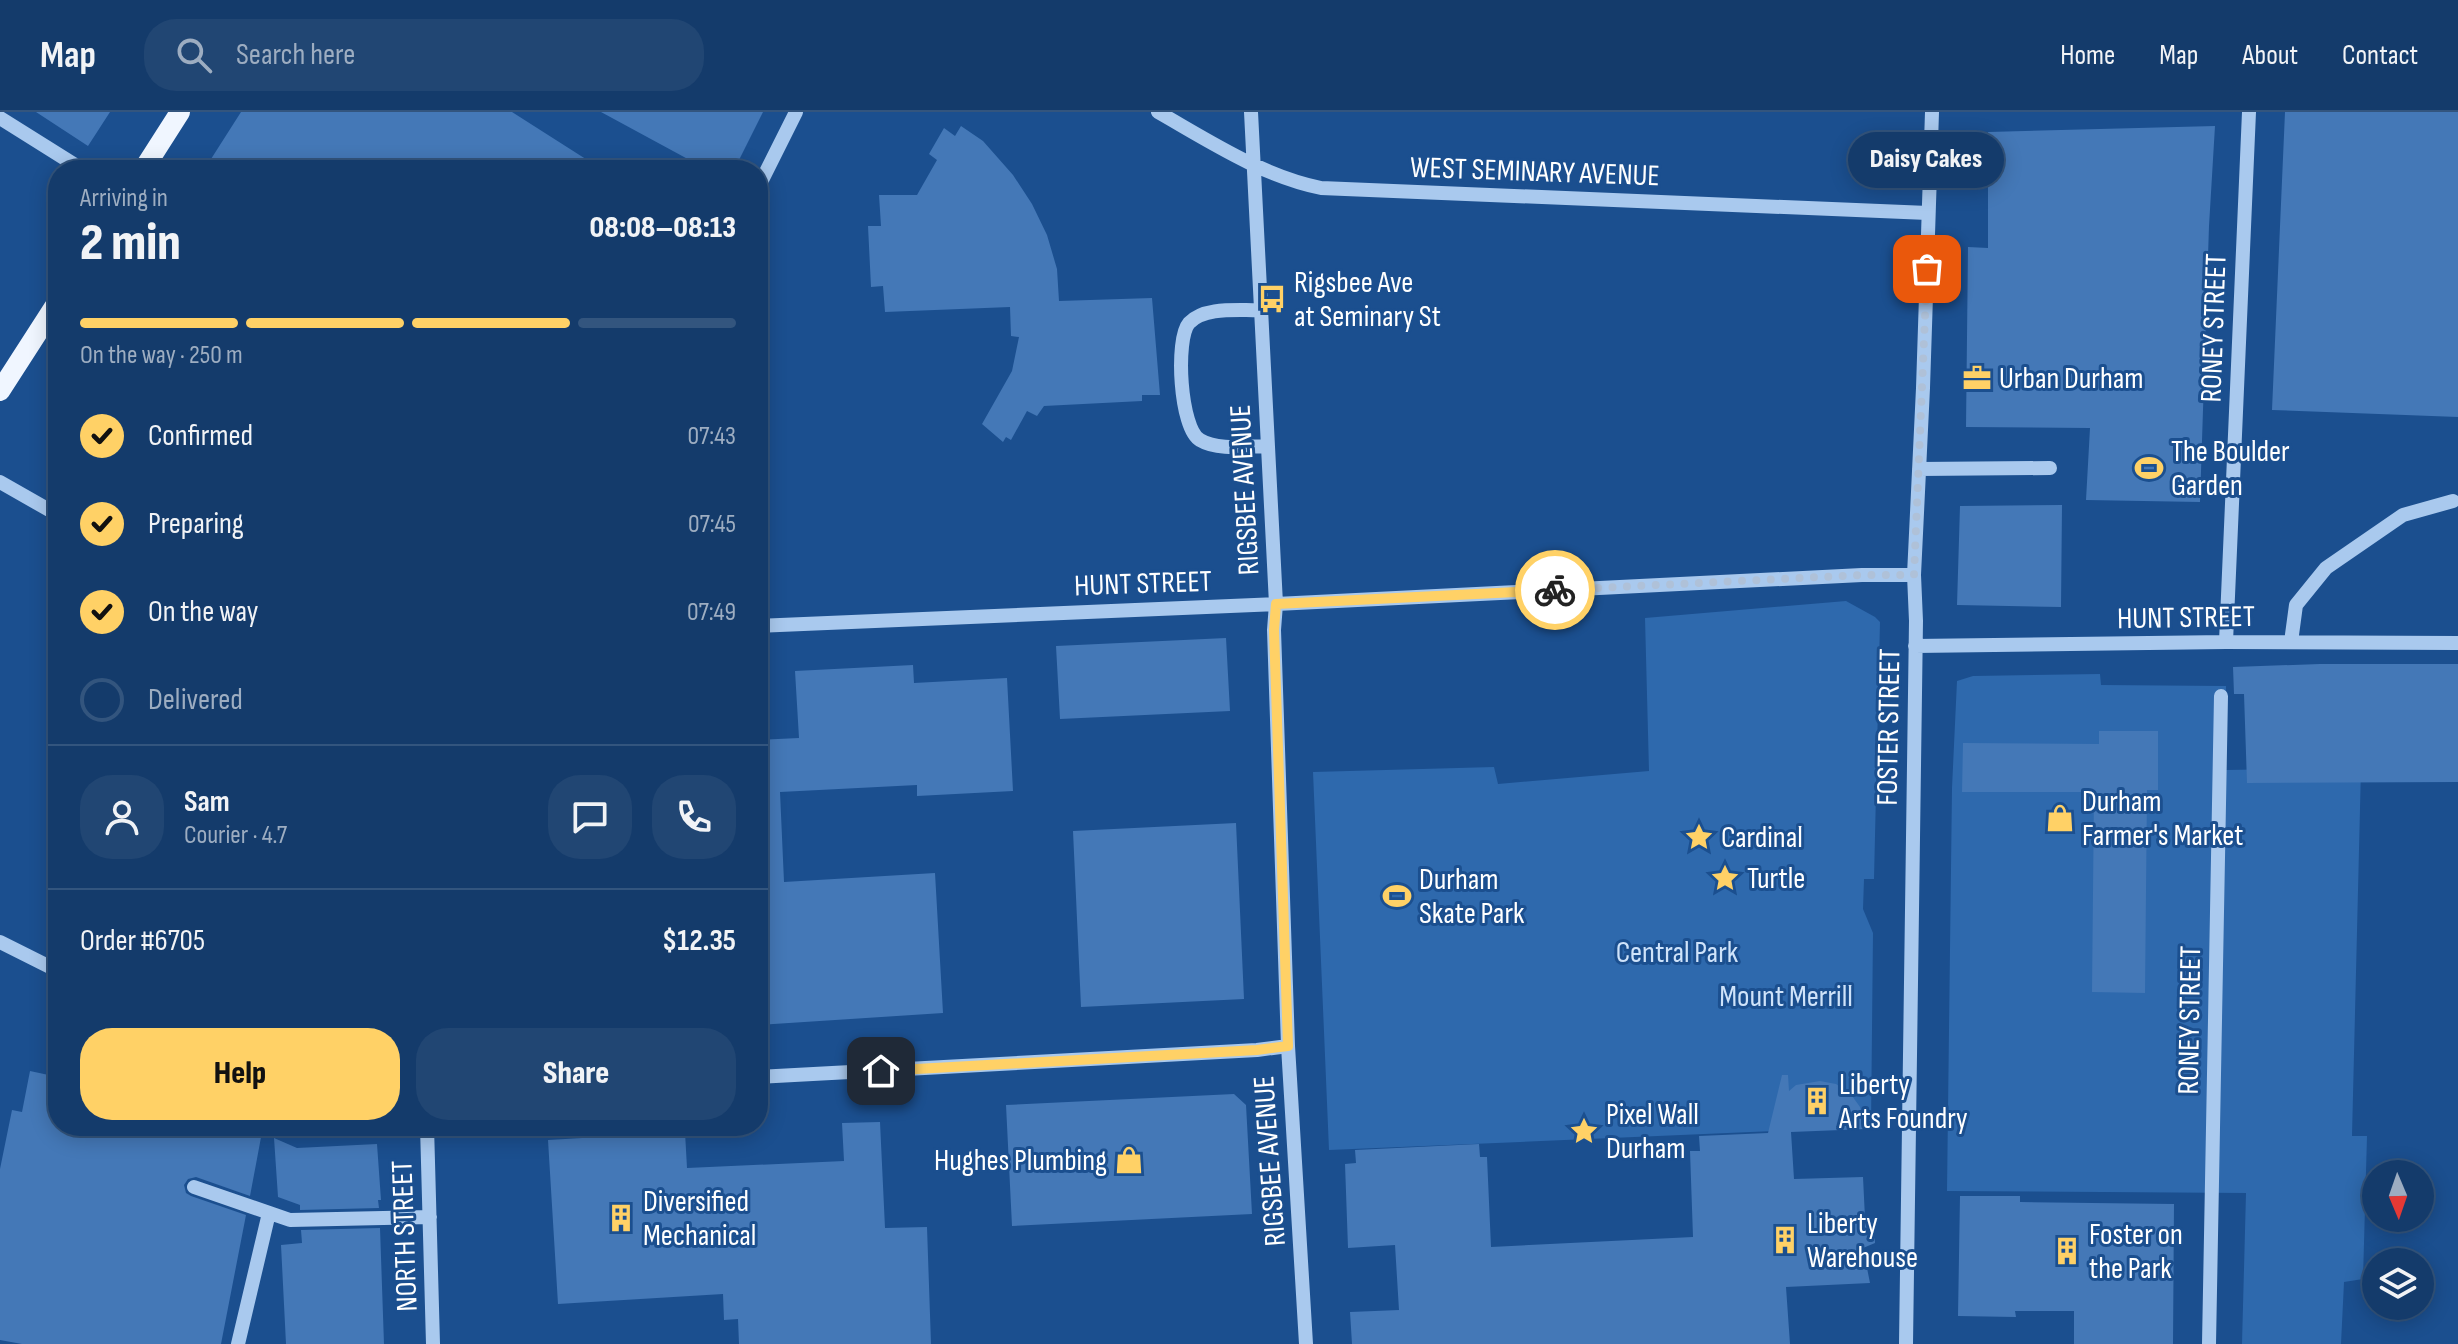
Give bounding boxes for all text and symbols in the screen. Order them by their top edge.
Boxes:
search box [144,19,704,91]
text: Map [40,33,96,78]
icon: search [172,33,216,77]
text: Search here [236,37,355,73]
text: Home [2060,39,2115,72]
text: Map [2159,39,2198,72]
text: About [2242,39,2298,72]
text: Contact [2342,39,2418,72]
callout: Daisy Cakes [1849,133,2005,189]
text: Daisy Cakes [1870,144,1982,175]
street label: WEST SEMINARY AVENUE [1410,150,1660,194]
text: Arriving in [80,183,168,214]
text: 08:08–08:13 [590,210,736,246]
text: 2 min [80,212,181,275]
pin [1893,235,1961,303]
icon: bag [1905,247,1949,291]
street label: RONEY STREET [2193,253,2235,403]
place label: Rigsbee Ave at Seminary St [1294,265,1441,335]
bus stop icon: Rigsbee Ave at Seminary St [1257,284,1287,314]
text: On the way · 250 m [80,340,243,371]
place label: Urban Durham [1999,361,2144,397]
office icon: Urban Durham [1962,363,1992,393]
street label: RIGSBEE AVENUE [1223,404,1267,576]
icon: check [80,414,124,458]
text: Confirmed [148,418,253,454]
text: 07:43 [687,421,736,452]
place label: The Boulder Garden [2171,434,2290,504]
sports icon: The Boulder Garden [2134,453,2164,483]
icon: check [80,502,124,546]
text: Preparing [148,506,244,542]
text: 07:45 [688,509,736,540]
courier [1515,550,1595,630]
street label: HUNT STREET [1073,564,1213,604]
icon: bike [1533,568,1577,612]
icon: check [80,590,124,634]
text: On the way [148,594,258,630]
text: 07:49 [687,597,736,628]
street label: HUNT STREET [2117,599,2255,637]
street label: FOSTER STREET [1870,648,1908,806]
text: Delivered [148,682,243,718]
button: person [80,775,164,859]
button: chat [548,775,632,859]
button: phone [652,775,736,859]
text: Sam [184,784,230,820]
place label: Durham Farmer's Market [2082,784,2243,854]
shop icon: Durham Farmer's Market [2045,803,2075,833]
text: Courier · 4.7 [184,820,287,851]
place label: Cardinal [1721,820,1803,856]
place icon: Cardinal [1684,822,1714,852]
place label: Turtle [1747,861,1805,897]
place label: Durham Skate Park [1419,862,1525,932]
place icon: Turtle [1710,863,1740,893]
sports icon: Durham Skate Park [1382,881,1412,911]
text: Order #6705 [80,923,205,959]
text: $12.35 [662,923,736,959]
park label: Central Park [1616,935,1739,971]
street label: RONEY STREET [2171,945,2209,1095]
park label: Mount Merrill [1719,979,1853,1015]
button: Help [80,1028,400,1120]
button: Share [416,1028,736,1120]
pin [847,1037,915,1105]
icon: home [859,1049,903,1093]
place label: Liberty Arts Foundry [1838,1067,1968,1137]
street label: RIGSBEE AVENUE [1246,1074,1294,1247]
building icon: Liberty Arts Foundry [1802,1086,1832,1116]
place label: Pixel Wall Durham [1606,1097,1699,1167]
place icon: Pixel Wall Durham [1569,1116,1599,1146]
place label: Hughes Plumbing [934,1143,1107,1179]
shop icon: Hughes Plumbing [1114,1145,1144,1175]
street label: NORTH STREET [384,1160,426,1312]
north arrow [2362,1160,2434,1232]
map controls [2362,1160,2434,1320]
place label: Diversified Mechanical [643,1184,756,1254]
building icon: Diversified Mechanical [606,1203,636,1233]
place label: Liberty Warehouse [1807,1206,1918,1276]
place label: Foster on the Park [2089,1217,2183,1287]
building icon: Liberty Warehouse [1770,1225,1800,1255]
building icon: Foster on the Park [2052,1236,2082,1266]
button: layers [2362,1248,2434,1320]

